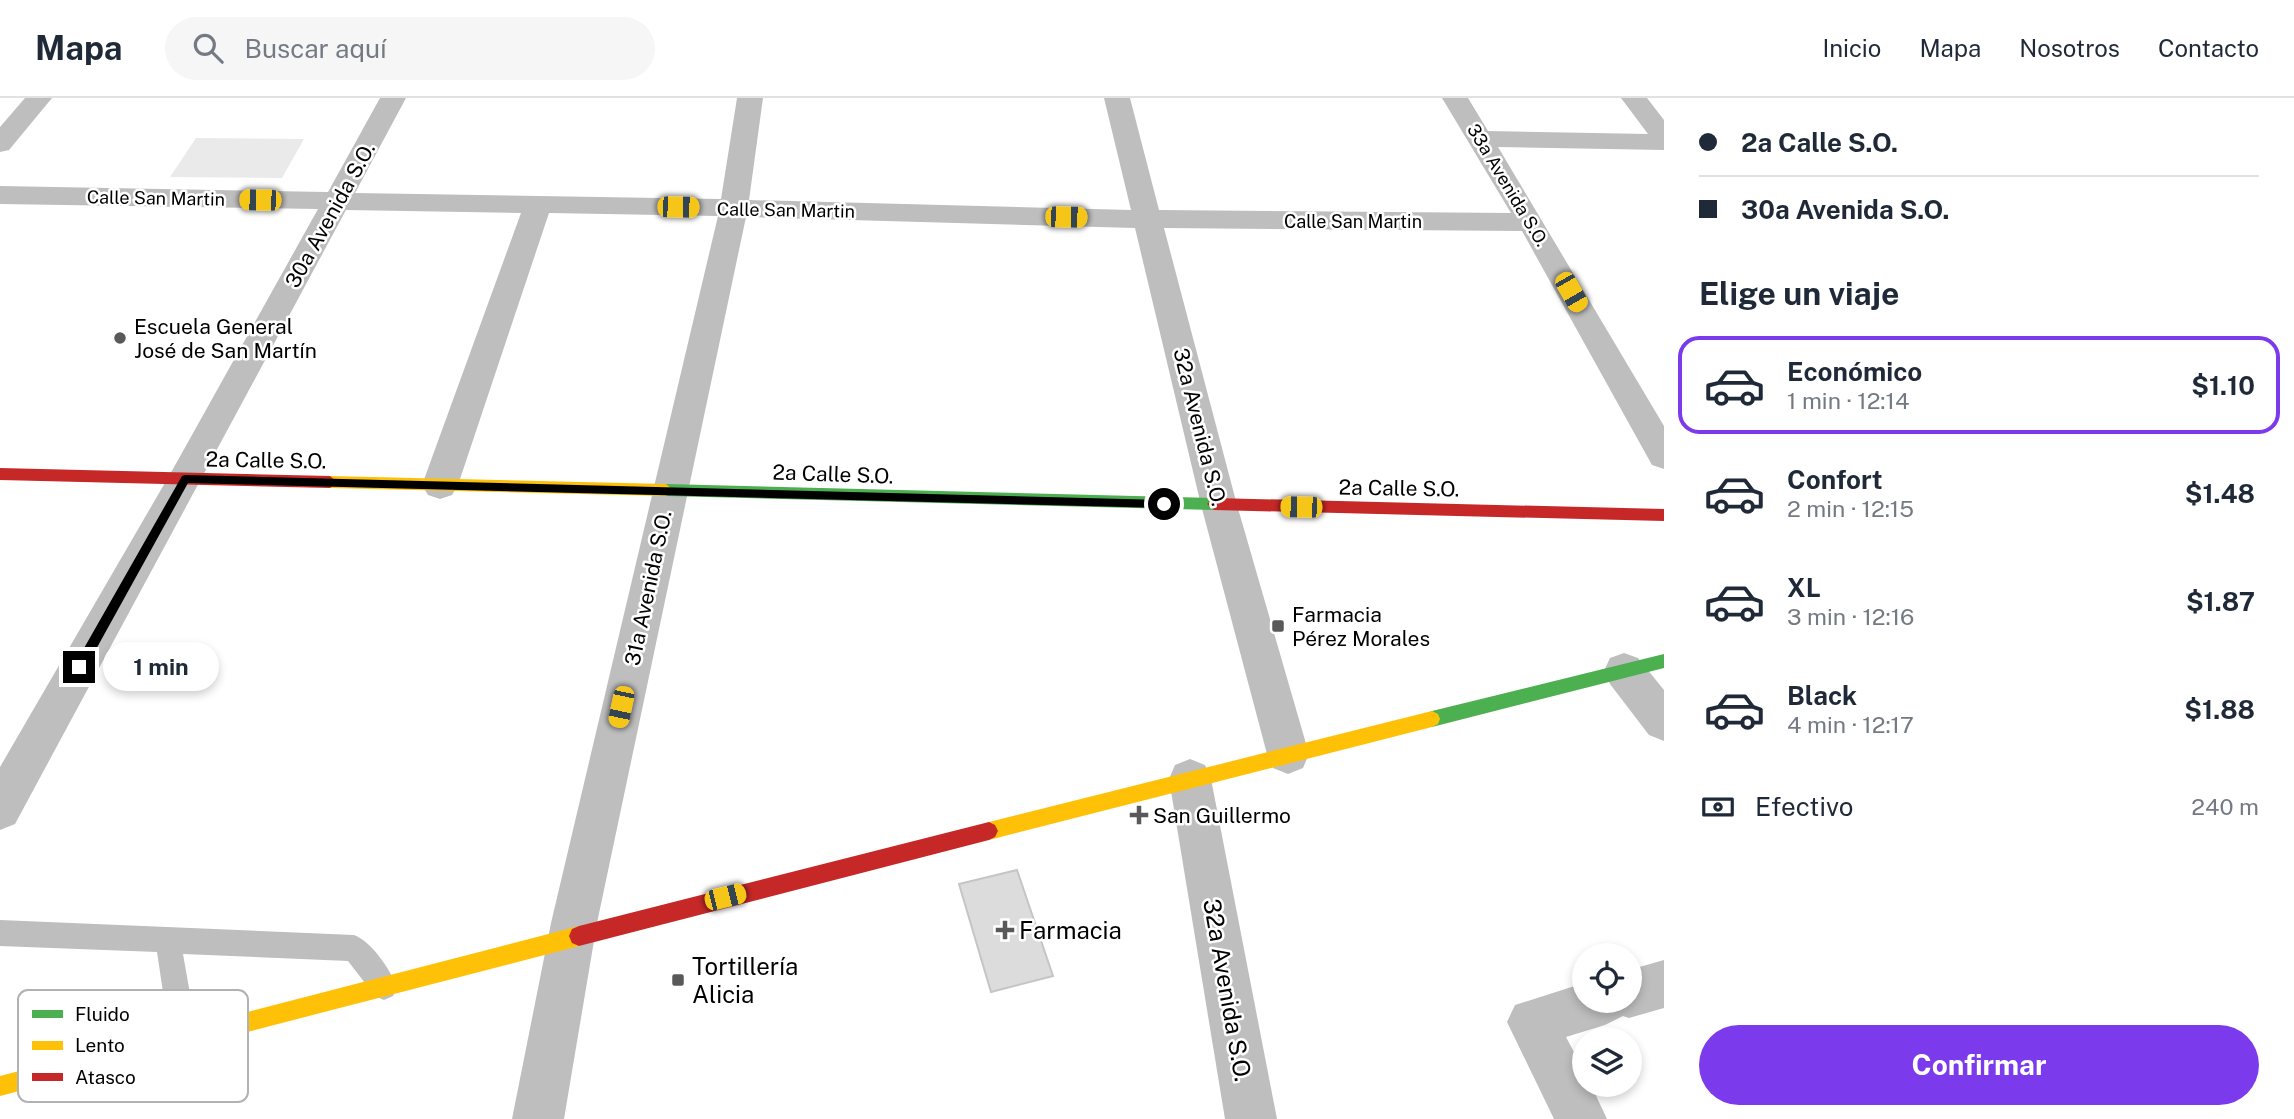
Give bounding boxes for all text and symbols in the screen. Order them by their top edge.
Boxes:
search box [165,17,655,80]
text: Mapa [35,29,123,67]
icon: search [189,29,227,67]
text: Buscar aquí [245,33,386,64]
text: Inicio [1822,34,1881,62]
text: Mapa [1919,34,1981,62]
text: Nosotros [2019,34,2120,62]
text: Contacto [2158,34,2259,62]
street label: 33a Avenida S.O. [1463,120,1553,250]
text: 2a Calle S.O. [1741,127,1898,158]
street label: 30a Avenida S.O. [280,138,380,292]
street label: Calle San Martin [87,186,225,210]
car [239,189,282,211]
text: 30a Avenida S.O. [1741,194,1950,225]
car [657,196,700,218]
street label: Calle San Martin [717,198,855,222]
car [1045,206,1088,228]
street label: Calle San Martin [1284,211,1422,232]
car [1552,269,1591,315]
text: Elige un viaje [1699,275,1899,312]
place label: Escuela General José de San Martín [134,314,317,363]
marker: Escuela General José de San Martín [112,330,128,346]
street label: 32a Avenida S.O. [1168,345,1232,509]
icon: car [1703,354,1766,417]
text: Económico [1787,356,1922,387]
text: $1.10 [2191,370,2255,401]
text: 1 min · 12:14 [1787,387,1909,414]
street label: 2a Calle S.O. [205,446,327,474]
street label: 2a Calle S.O. [772,459,894,489]
icon: car [1703,462,1766,525]
text: Confort [1787,464,1883,495]
street label: 2a Calle S.O. [1338,474,1460,502]
text: $1.48 [2185,478,2255,509]
route start [1148,488,1180,520]
text: 2 min · 12:15 [1787,495,1914,522]
car [1280,496,1323,518]
street label: 31a Avenida S.O. [619,508,677,668]
icon: car [1703,570,1766,633]
text: XL [1787,572,1821,603]
text: $1.87 [2186,586,2255,617]
place label: Farmacia Pérez Morales [1292,602,1430,651]
text: 3 min · 12:16 [1787,603,1914,630]
marker: Farmacia Pérez Morales [1270,618,1286,634]
callout: 1 min [104,642,219,692]
route end [63,651,95,683]
text: 1 min [133,653,189,680]
icon: car [1703,678,1766,741]
text: Black [1787,680,1857,711]
car [607,684,636,730]
text: $1.88 [2184,694,2255,725]
text: 4 min · 12:17 [1787,711,1914,738]
icon: cash [1699,788,1737,826]
text: Efectivo [1755,791,1853,822]
text: 240 m [2191,793,2259,820]
place label: San Guillermo [1153,803,1291,828]
marker: San Guillermo [1131,807,1147,823]
car [703,882,748,912]
street label: 32a Avenida S.O. [1198,896,1258,1084]
place label: Farmacia [1019,916,1122,944]
marker: Farmacia [997,922,1013,938]
map controls [1572,943,1642,1097]
button: locate [1572,943,1642,1013]
place label: Tortillería Alicia [692,952,798,1008]
marker: Tortillería Alicia [670,972,686,988]
legend [18,990,248,1102]
text: Fluido [75,1003,130,1025]
button: Confirmar [1699,1025,2259,1105]
button: layers [1572,1027,1642,1097]
text: Lento [75,1034,125,1056]
text: Atasco [75,1066,136,1088]

